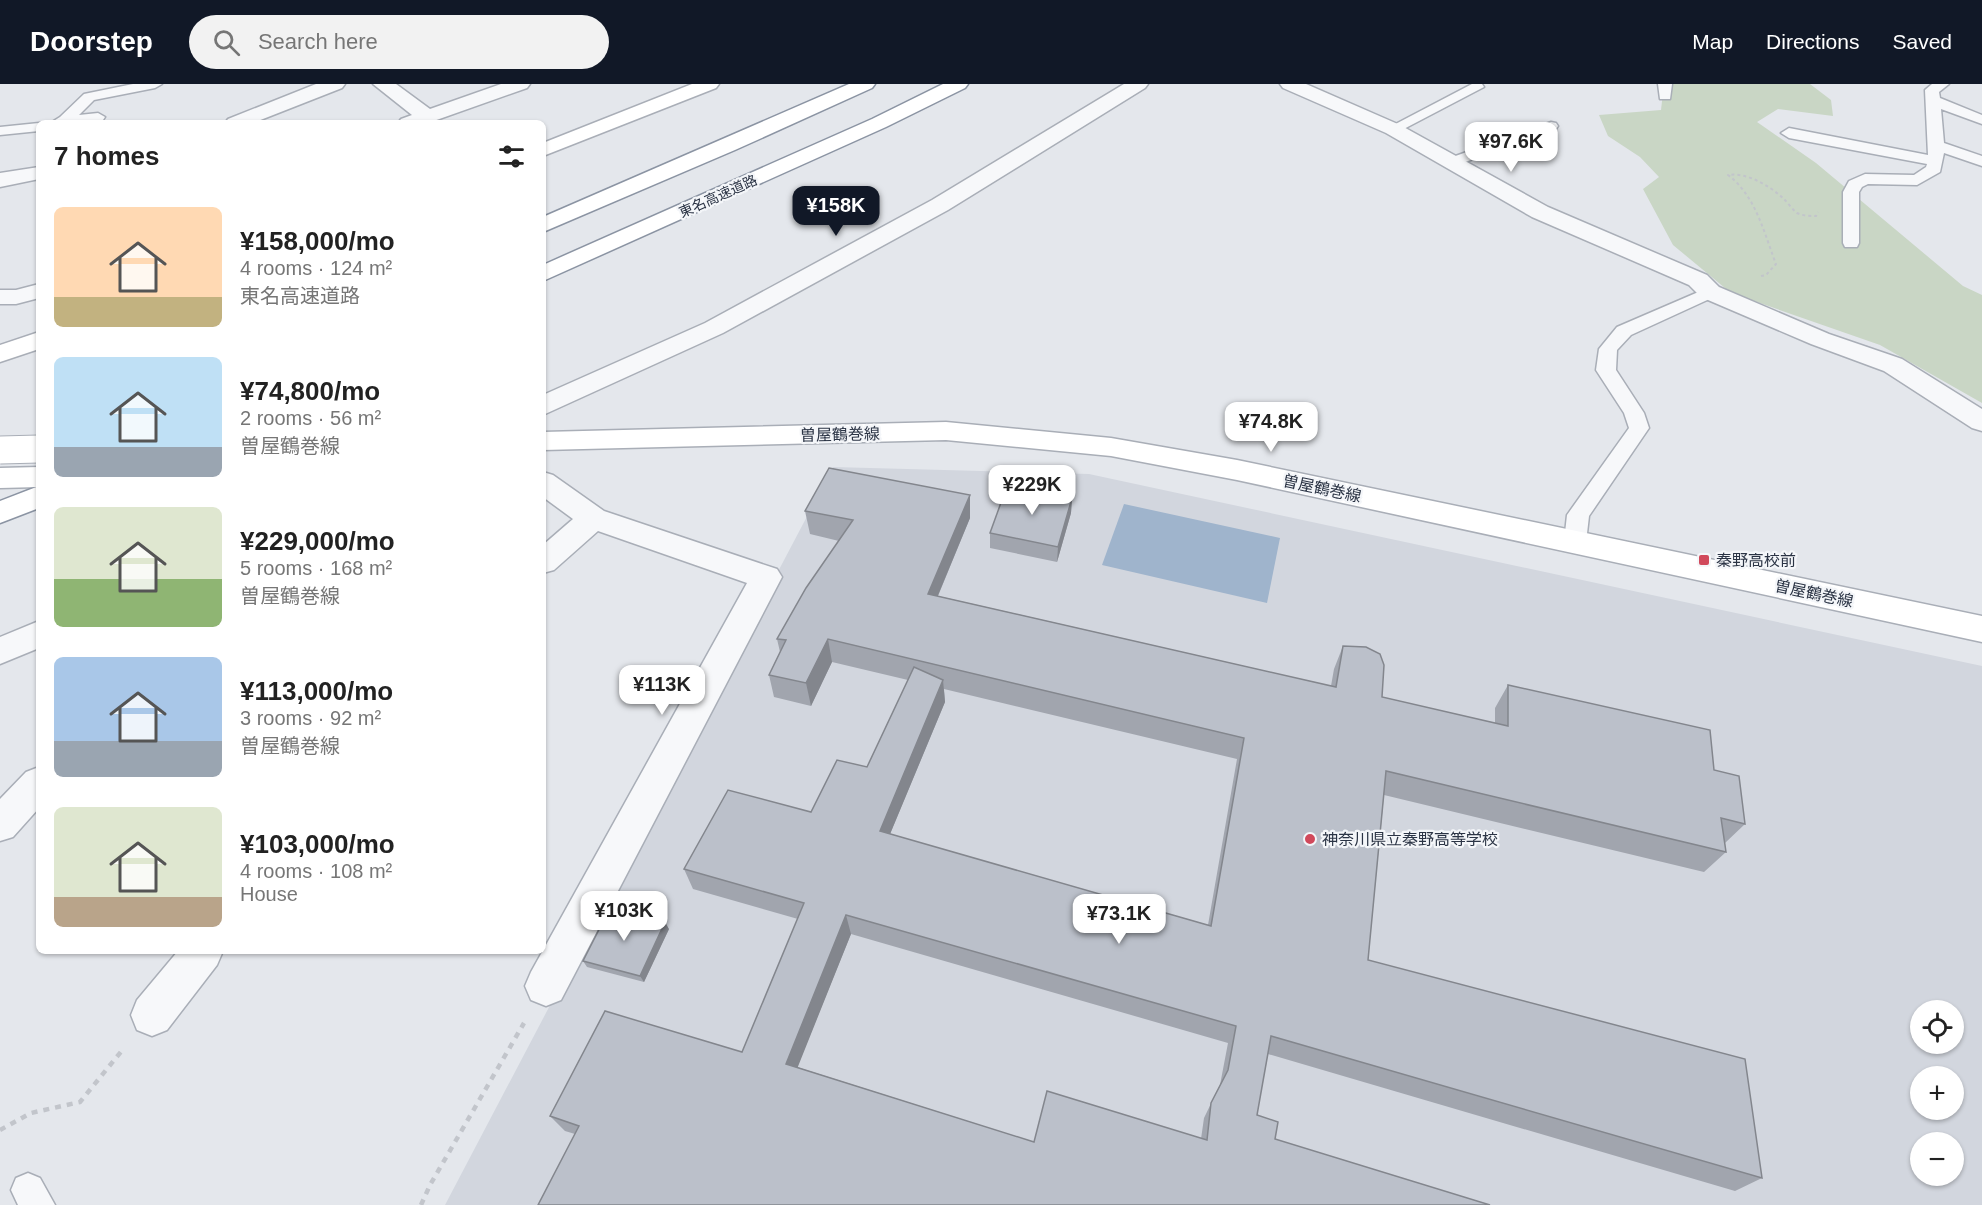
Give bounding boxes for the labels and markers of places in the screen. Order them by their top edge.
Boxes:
pin: ¥97.6K [1462,122,1560,173]
pin: ¥158K [794,186,878,237]
pin: ¥74.8K [1222,402,1320,453]
pin: ¥229K [990,465,1074,516]
place label: 秦野高校前 [1716,552,1796,569]
marker: 秦野高校前 [1697,553,1711,567]
pin: ¥113K [620,665,704,716]
place label: 神奈川県立秦野高等学校 [1322,831,1498,848]
marker: 神奈川県立秦野高等学校 [1303,832,1317,846]
pin: ¥103K [582,891,666,942]
pin: ¥73.1K [1070,894,1168,945]

